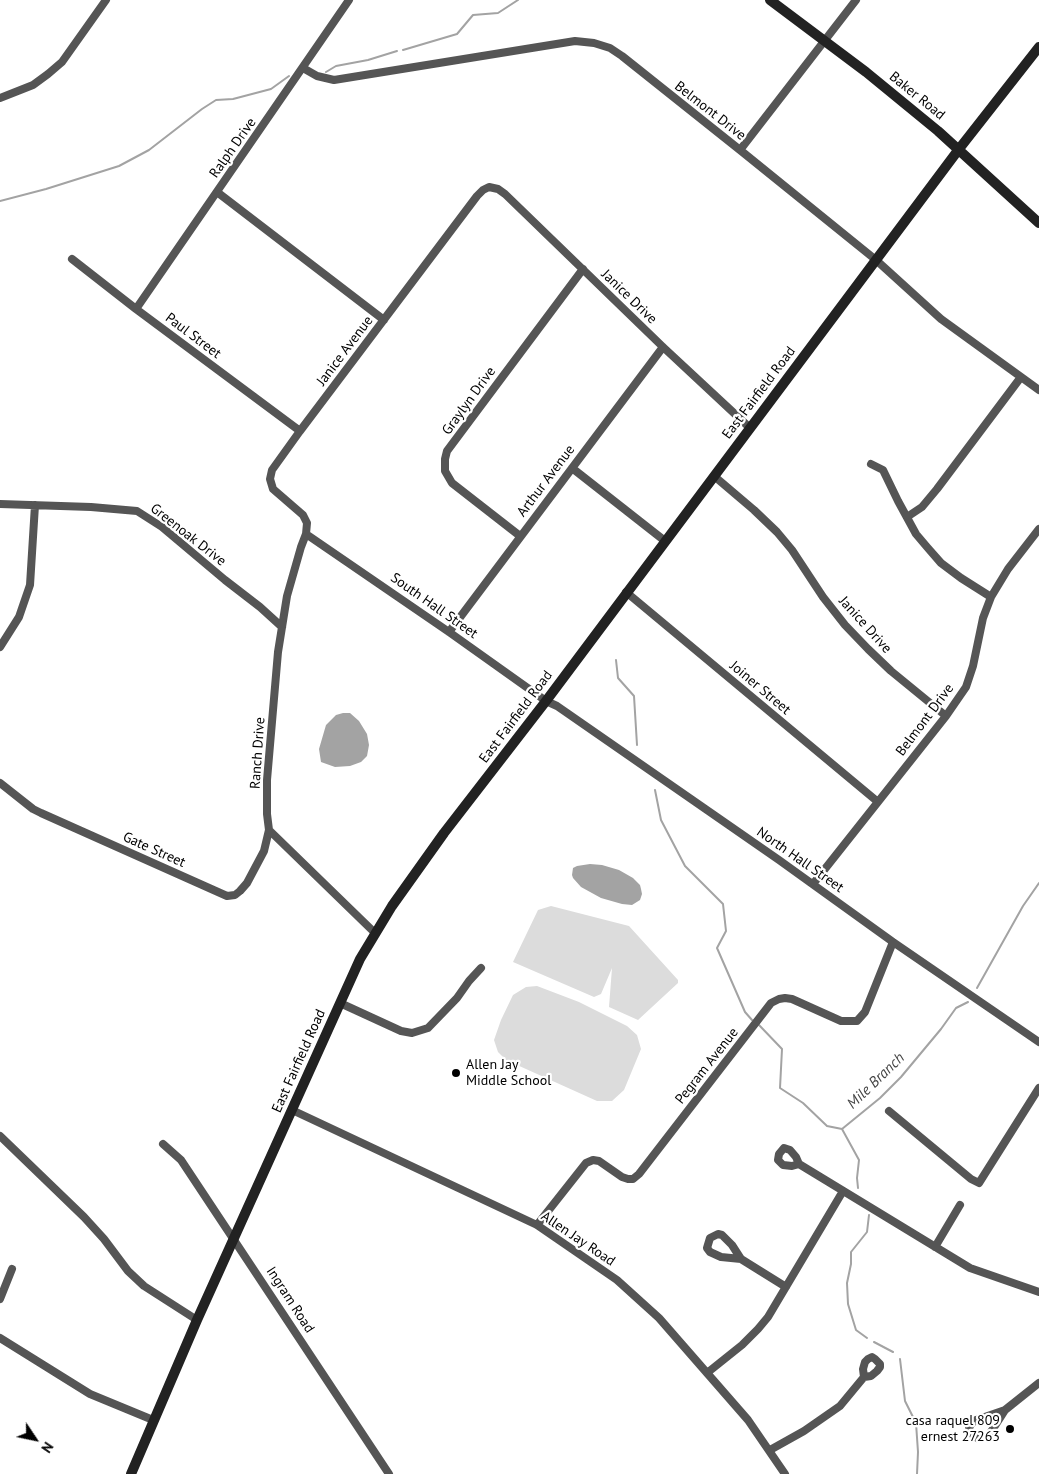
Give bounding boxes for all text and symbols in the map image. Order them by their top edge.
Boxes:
street label: Baker Road [886,68,948,124]
street label: Belmont Drive [671,78,749,144]
street label: Ralph Drive [206,115,260,181]
street label: Janice Drive [598,266,660,328]
street label: Paul Street [162,310,224,362]
street label: Janice Avenue [313,313,377,389]
street label: East Fairfield Road [719,344,799,442]
street label: Graylyn Drive [439,364,499,438]
street label: Arthur Avenue [514,442,578,520]
street label: Greenoak Drive [147,500,229,570]
street label: South Hall Street [387,570,481,642]
street label: Janice Drive [835,593,895,657]
street label: Joiner Street [726,658,794,718]
street label: East Fairfield Road [476,668,556,766]
street label: Belmont Drive [892,681,958,759]
street label: Ranch Drive [247,717,269,789]
street label: North Hall Street [753,824,847,896]
street label: Gate Street [120,829,188,871]
street label: East Fairfield Road [269,1007,329,1115]
street label: Pegram Avenue [672,1024,742,1108]
water label: Mile Branch [844,1049,908,1113]
place label: Allen Jay Middle School [466,1057,551,1090]
marker: Allen Jay Middle School [450,1067,462,1079]
street label: Allen Jay Road [538,1208,618,1270]
street label: Ingram Road [262,1264,318,1336]
place label: casa raquel 809 ernest 27263 [906,1413,1000,1445]
north arrow [10,1414,60,1464]
marker: casa raquel 809 ernest 27263 [1004,1423,1016,1435]
text: N [37,1439,57,1456]

